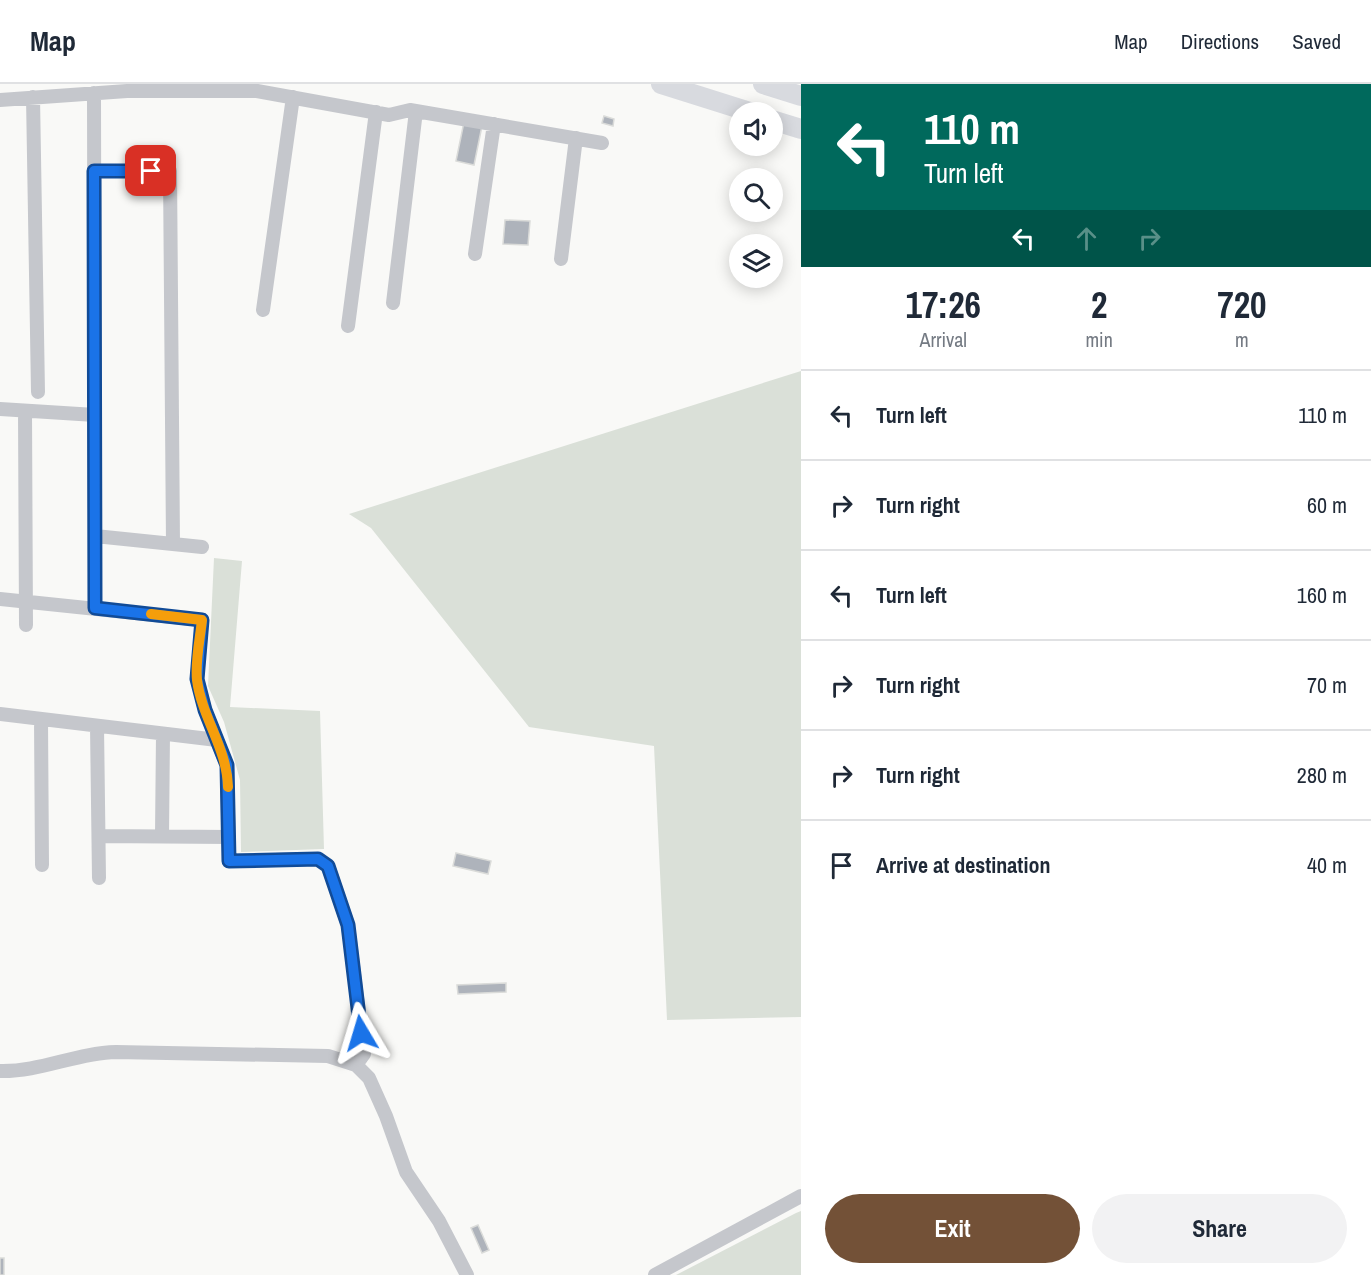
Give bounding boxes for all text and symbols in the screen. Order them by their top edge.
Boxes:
text: Map [30,22,76,60]
text: Map [1114,27,1148,56]
text: Directions [1181,27,1259,56]
text: Saved [1292,27,1341,56]
text: 110 m [924,101,1020,157]
map controls [729,102,783,288]
button: sound [729,102,783,156]
icon: left [825,108,903,186]
pin [125,145,176,196]
icon: arrive [134,154,167,187]
text: Turn left [924,155,1003,191]
button: search [729,168,783,222]
icon: left [1007,222,1040,255]
icon: ahead [1070,222,1103,255]
icon: right [1133,222,1166,255]
button: layers [729,234,783,288]
text: 17:26 [905,281,981,329]
text: 2 [1091,281,1107,329]
text: 720 [1217,281,1267,329]
text: Arrival [920,326,967,353]
text: min [1085,326,1113,353]
text: m [1235,326,1249,353]
icon: left [825,399,858,432]
text: Turn left [876,400,947,430]
text: 110 m [1298,400,1347,430]
icon: right [825,489,858,522]
text: Turn right [876,490,960,520]
text: 60 m [1307,490,1347,520]
icon: left [825,579,858,612]
text: Turn left [876,580,947,610]
text: 160 m [1297,580,1347,610]
icon: right [825,669,858,702]
text: Turn right [876,670,960,700]
text: 70 m [1307,670,1347,700]
icon: right [825,759,858,792]
text: Turn right [876,760,960,790]
text: 280 m [1297,760,1347,790]
icon: arrive [825,849,858,882]
text: Arrive at destination [876,850,1050,880]
text: 40 m [1307,850,1347,880]
position arrow [329,1001,393,1065]
button: Exit [825,1194,1080,1263]
button: Share [1092,1194,1347,1263]

